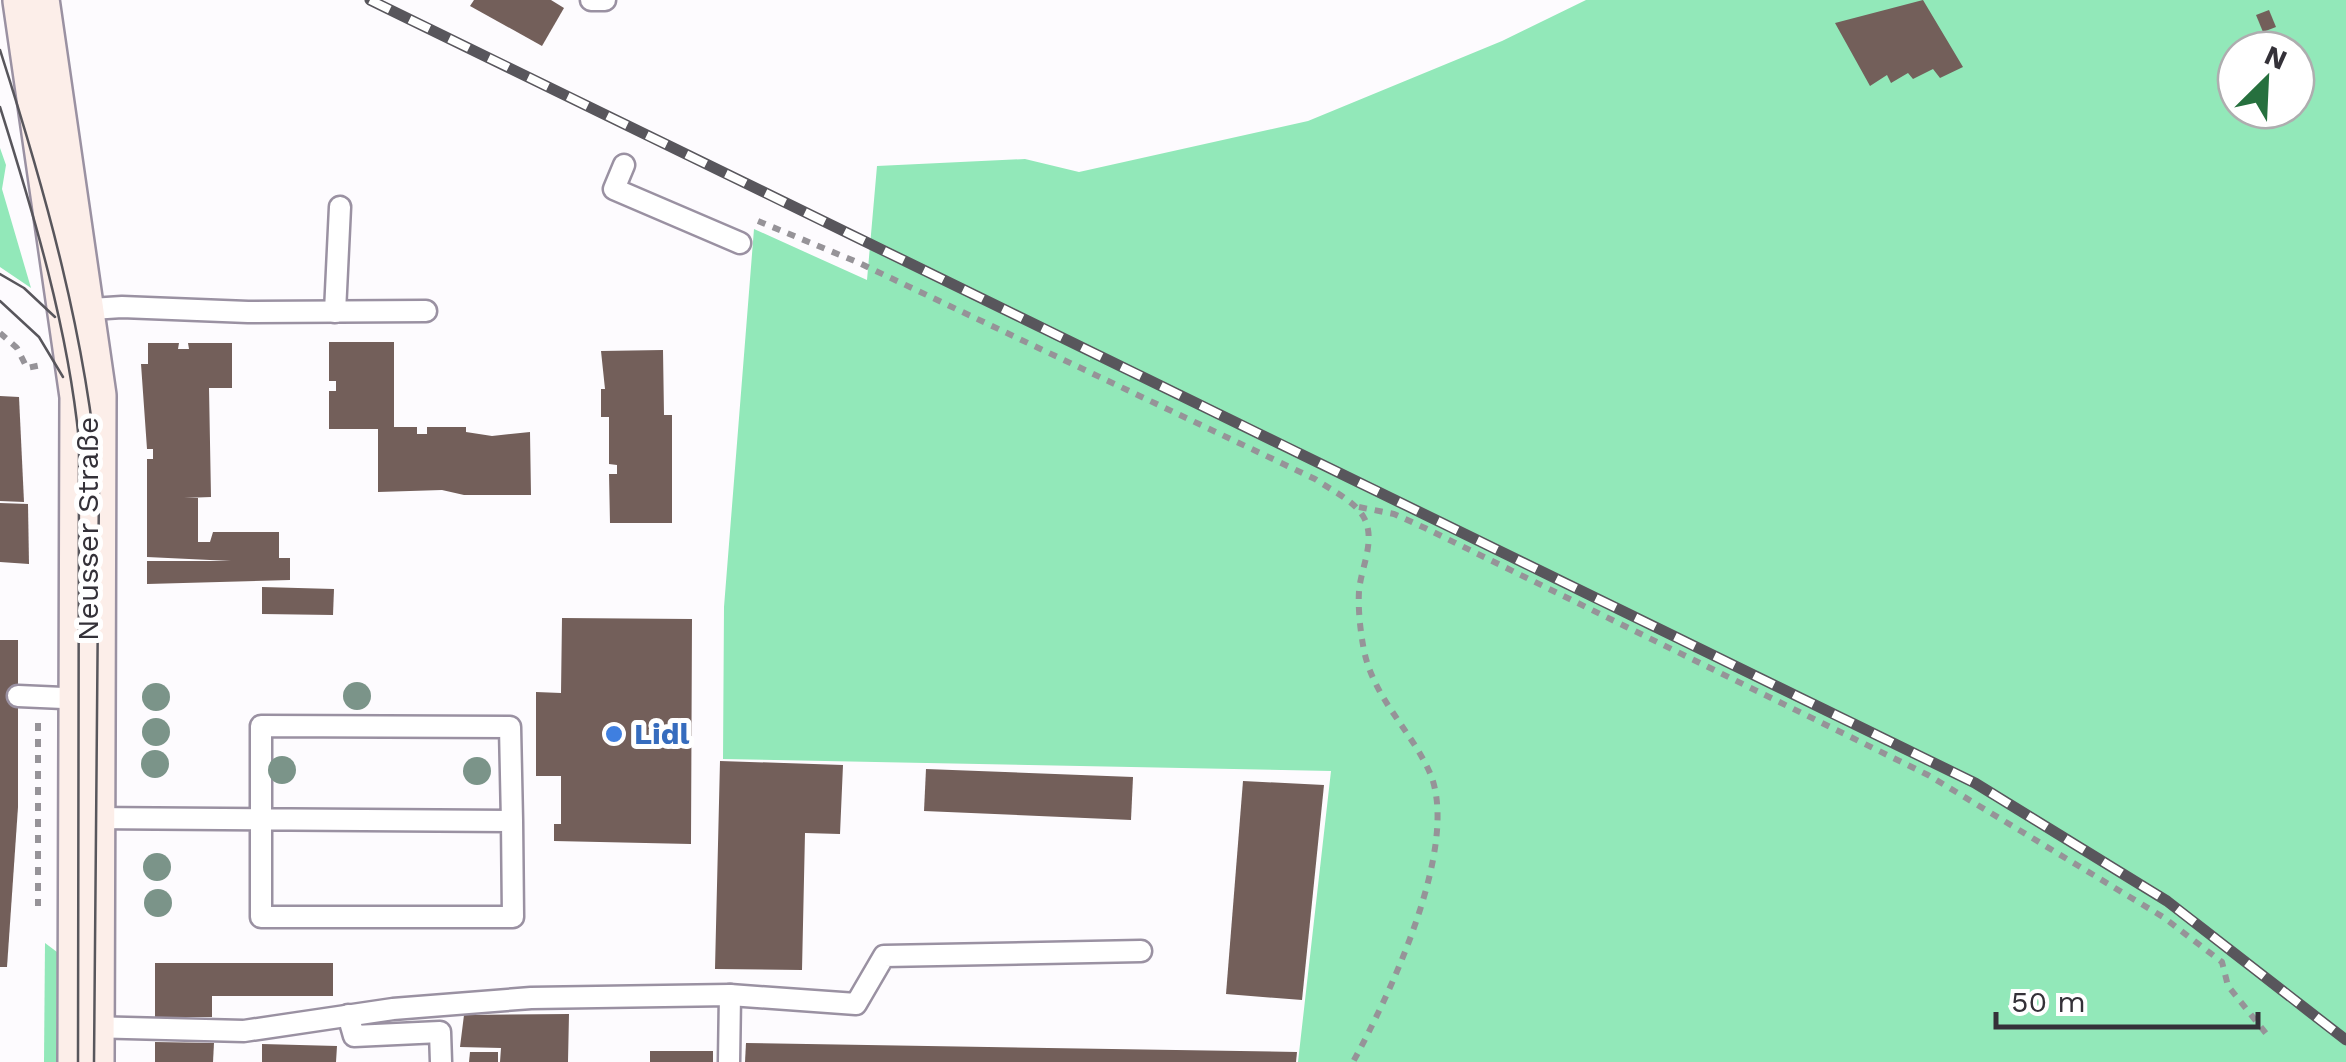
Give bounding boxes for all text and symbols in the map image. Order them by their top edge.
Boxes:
north arrow [2216,30,2316,130]
text: N [2260,38,2292,77]
street label: Neusser Straße [70,417,105,641]
place label: Lidl [634,716,690,751]
marker: Lidl [603,723,625,745]
scale bar [1996,967,2258,1029]
text: 50 m [2011,984,2086,1019]

